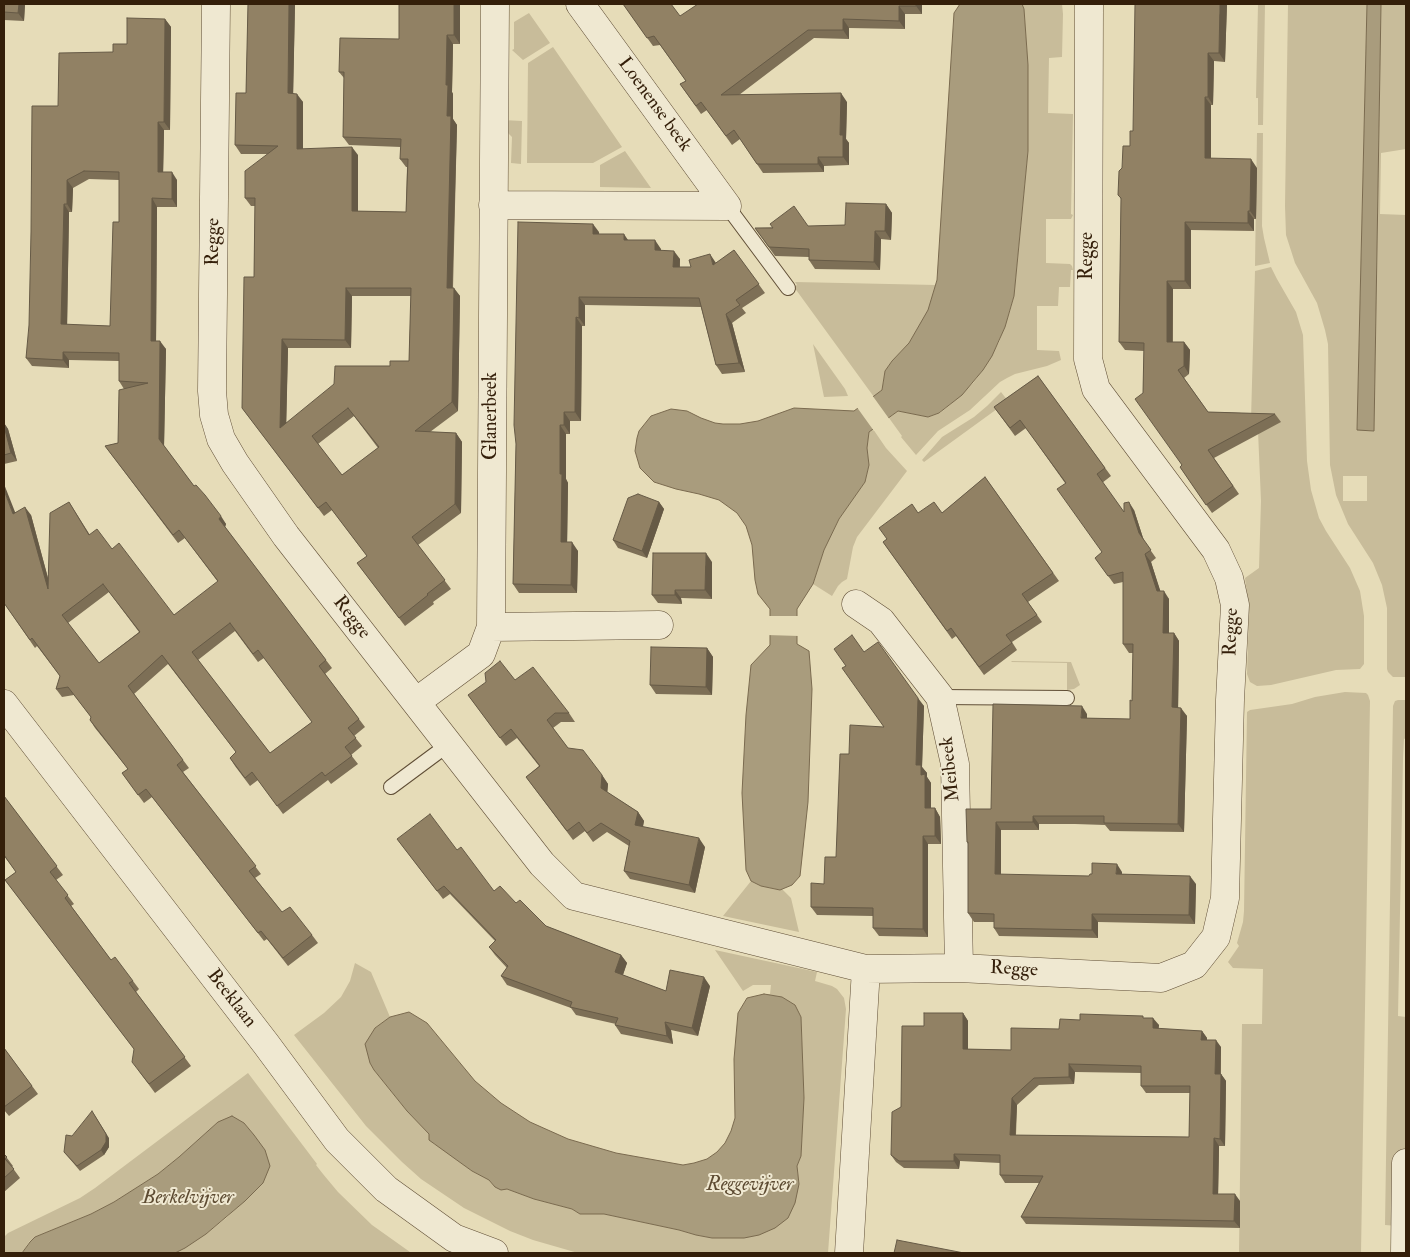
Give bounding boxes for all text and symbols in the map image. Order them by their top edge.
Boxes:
street label: Loenense beek [612,53,696,157]
street label: Regge [202,218,226,266]
street label: Regge [1077,232,1099,280]
street label: Glanerbeek [481,372,503,460]
street label: Regge [327,592,375,644]
street label: Regge [1220,608,1244,656]
street label: Meibeek [936,735,966,803]
street label: Regge [989,957,1039,983]
street label: Beeklaan [201,965,261,1033]
water label: Reggevijver [707,1174,793,1198]
water label: Berkelvijver [142,1187,234,1211]

